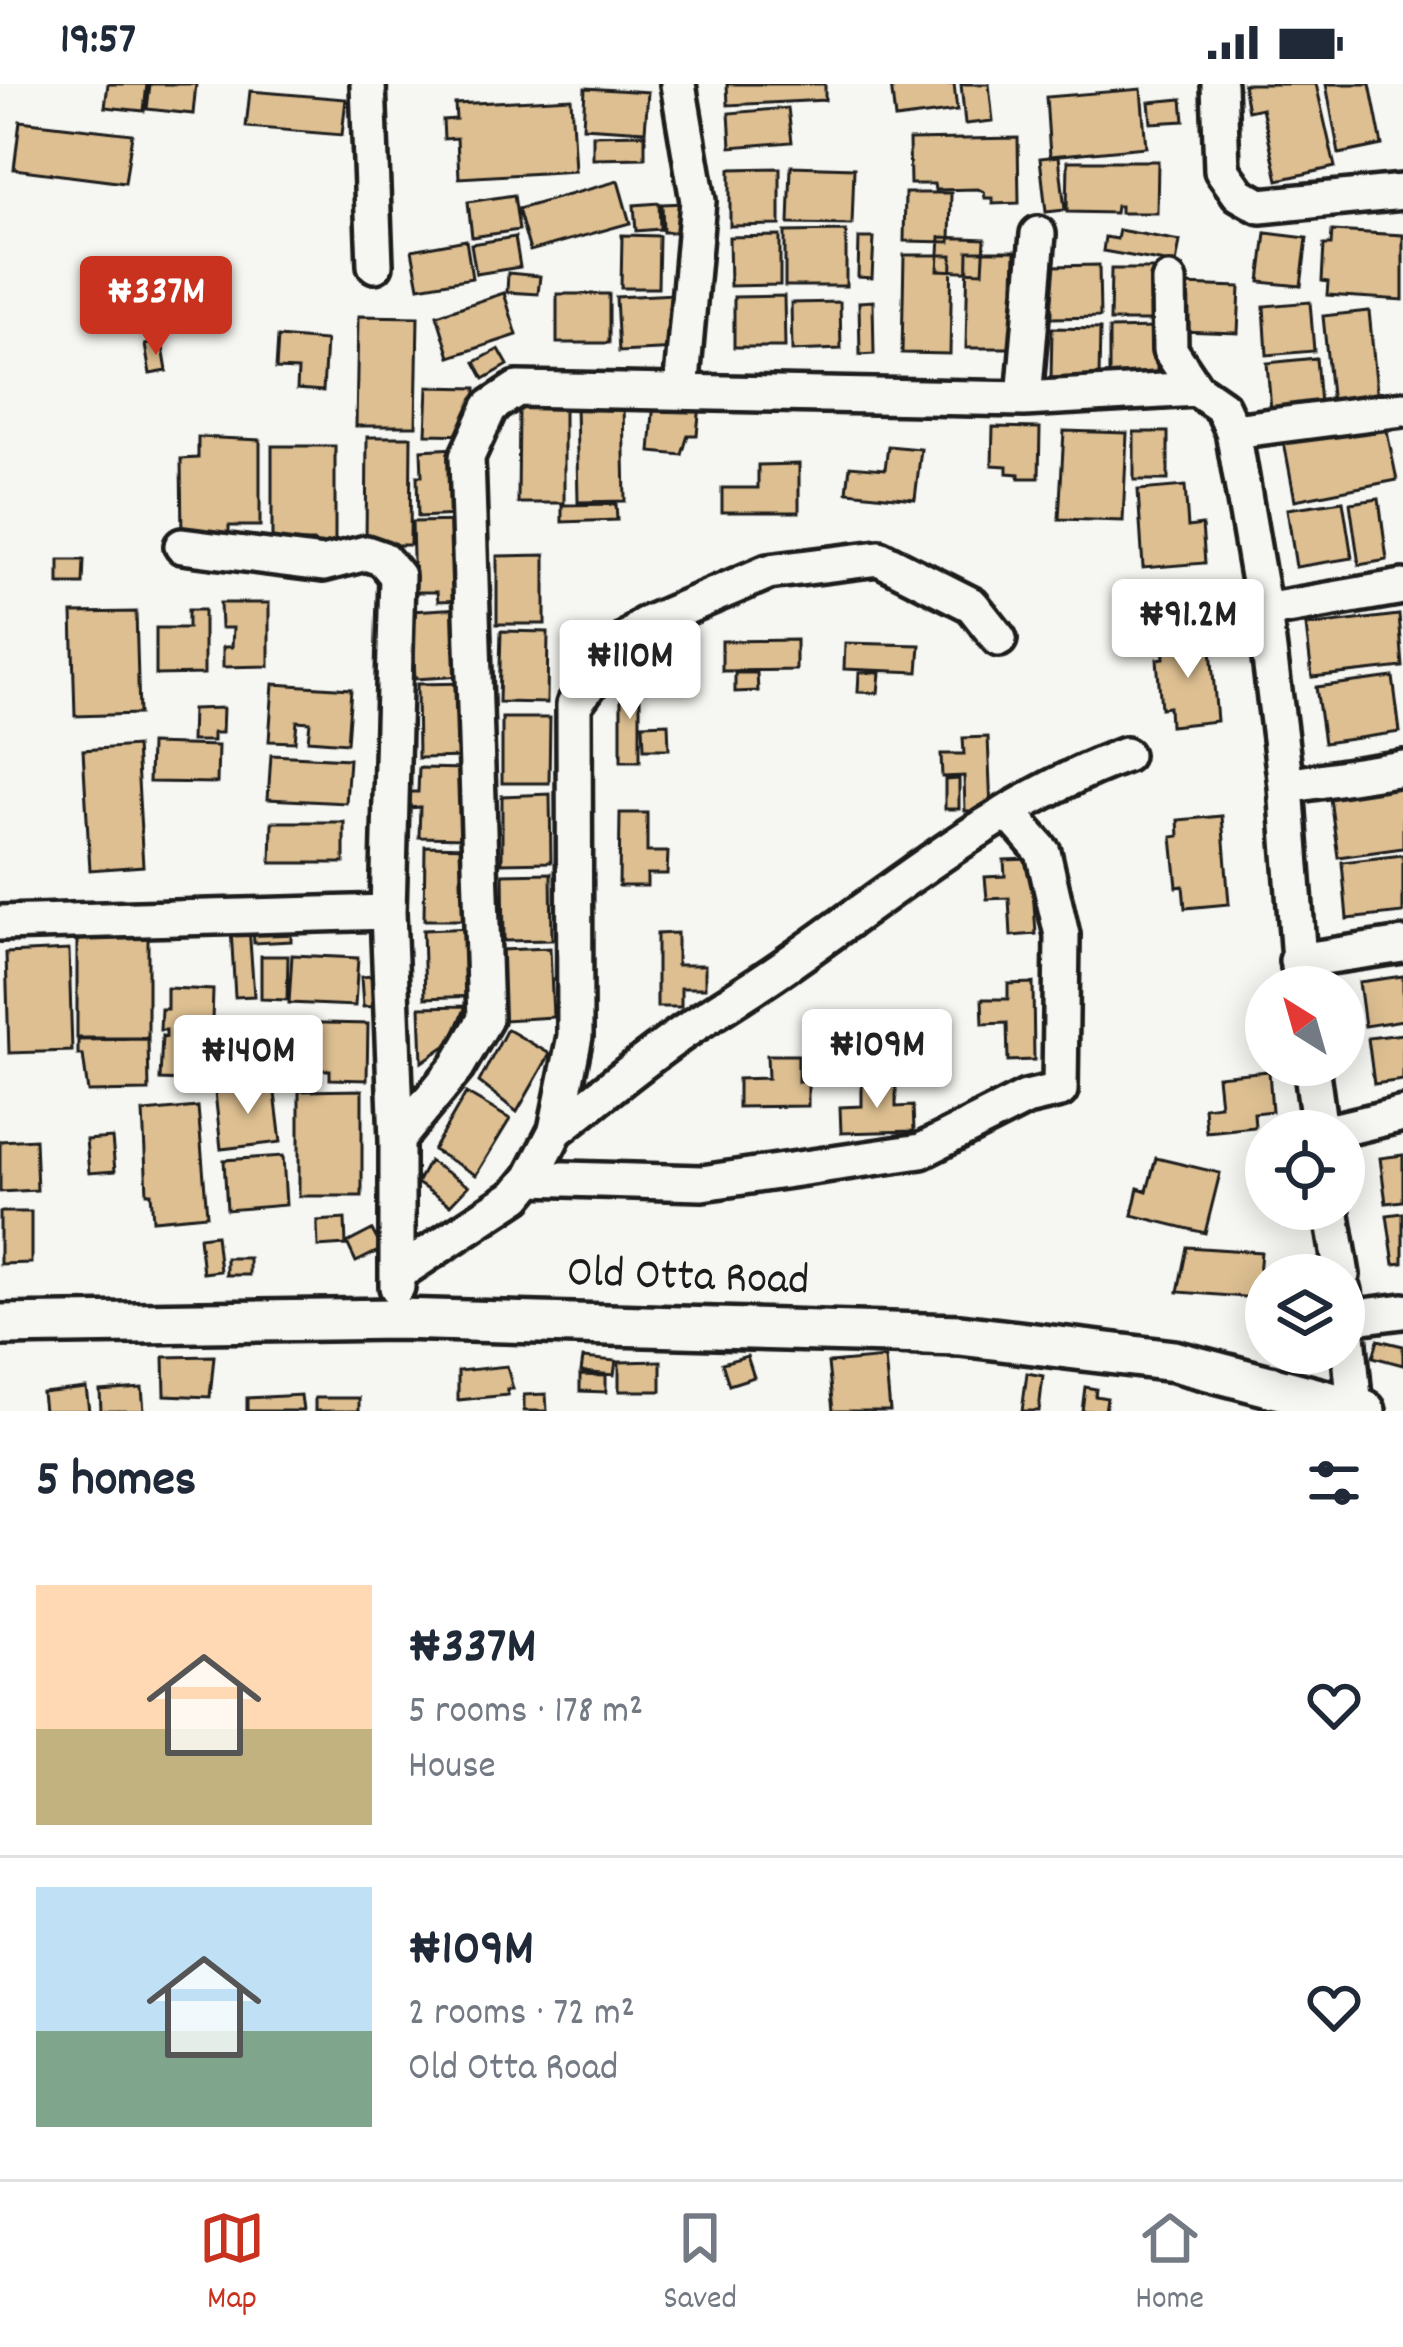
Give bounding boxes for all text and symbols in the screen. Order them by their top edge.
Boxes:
text: 19:57 [60,10,136,74]
pin: ₦337M [72,256,240,358]
text: ₦337M [107,267,205,322]
pin: ₦91.2M [1090,579,1286,681]
text: ₦91.2M [1139,590,1237,645]
pin: ₦110M [546,620,714,722]
text: ₦110M [587,631,673,686]
north arrow [1245,966,1365,1086]
map controls [1245,966,1365,1374]
pin: ₦109M [793,1009,961,1111]
pin: ₦140M [164,1015,332,1117]
text: ₦109M [829,1020,925,1075]
text: ₦140M [201,1026,295,1081]
button: locate [1245,1110,1365,1230]
street label: Old Otta Road [566,1243,810,1315]
button: layers [1245,1254,1365,1374]
text: 5 homes [36,1447,196,1519]
icon: filters [1301,1450,1367,1516]
text: ₦337M [408,1614,536,1686]
icon: home [132,1633,276,1777]
icon: heart [1301,1672,1367,1738]
text: 5 rooms · 178 m² [408,1686,643,1741]
text: House [408,1741,496,1796]
text: ₦109M [408,1916,534,1988]
icon: home [132,1935,276,2079]
icon: heart [1301,1974,1367,2040]
text: 2 rooms · 72 m² [408,1988,635,2043]
text: Old Otta Road [408,2043,618,2098]
tab: Map [199,2205,265,2324]
tab: Saved [663,2205,737,2324]
tab: Home [1135,2205,1204,2324]

